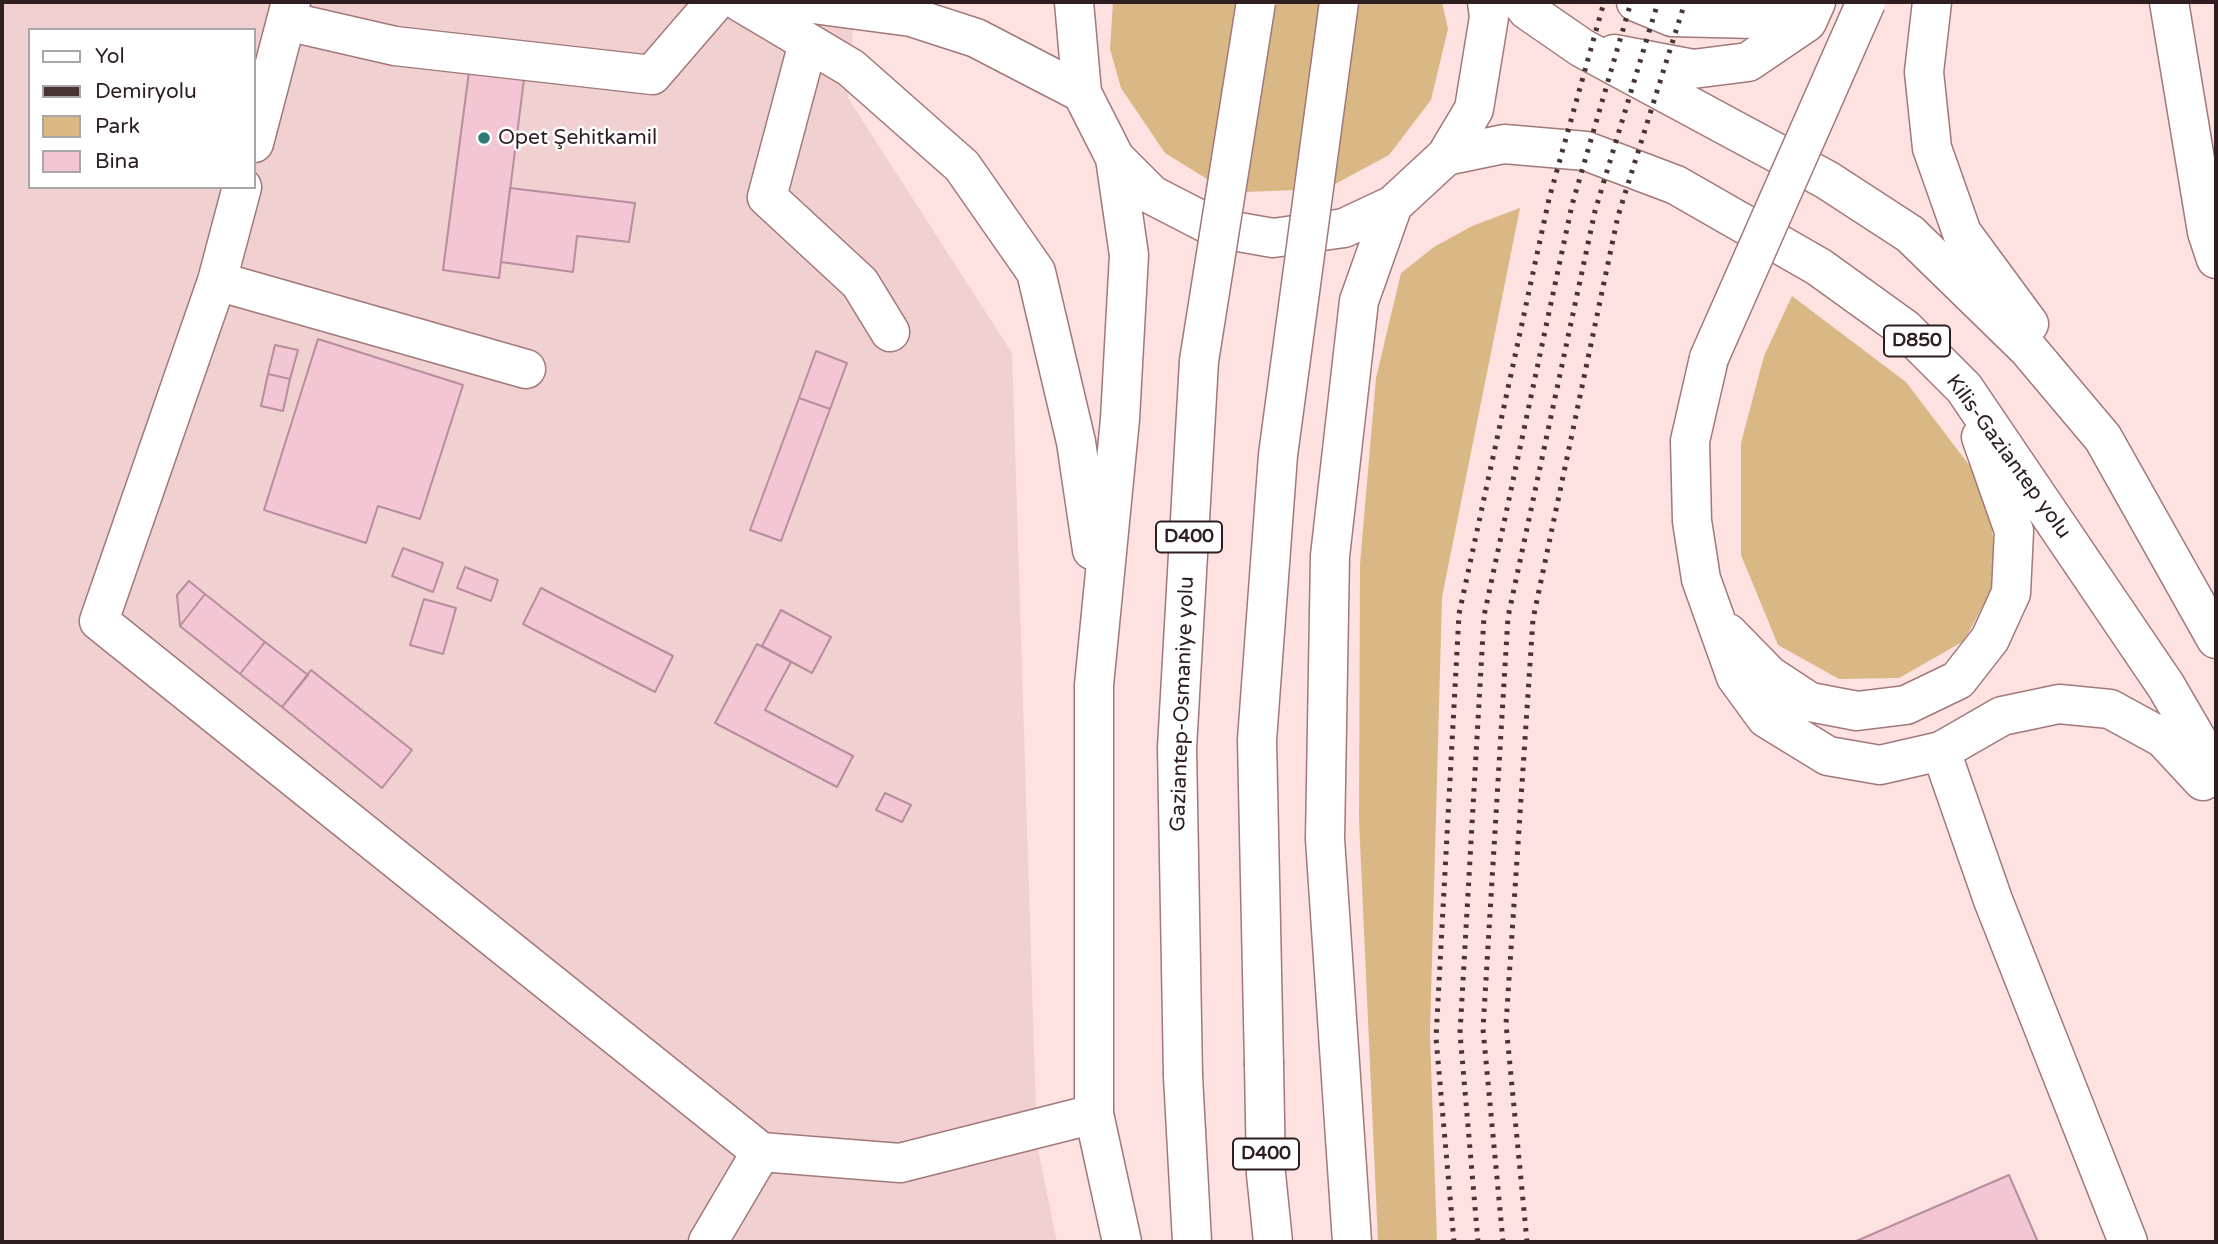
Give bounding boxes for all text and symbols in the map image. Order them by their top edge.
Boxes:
legend [28,28,256,189]
text: Yol [95,44,125,69]
text: Demiryolu [95,79,197,104]
text: Park [95,114,140,139]
place label: Opet Şehitkamil [498,125,657,151]
marker: Opet Şehitkamil [476,130,492,146]
text: Bina [95,149,139,174]
road number: D850 [1884,326,1950,356]
street label: Kilis-Gaziantep yolu [1940,370,2076,544]
road number: D400 [1156,522,1222,552]
street label: Gaziantep-Osmaniye yolu [1166,576,1200,832]
road number: D400 [1233,1138,1299,1170]

